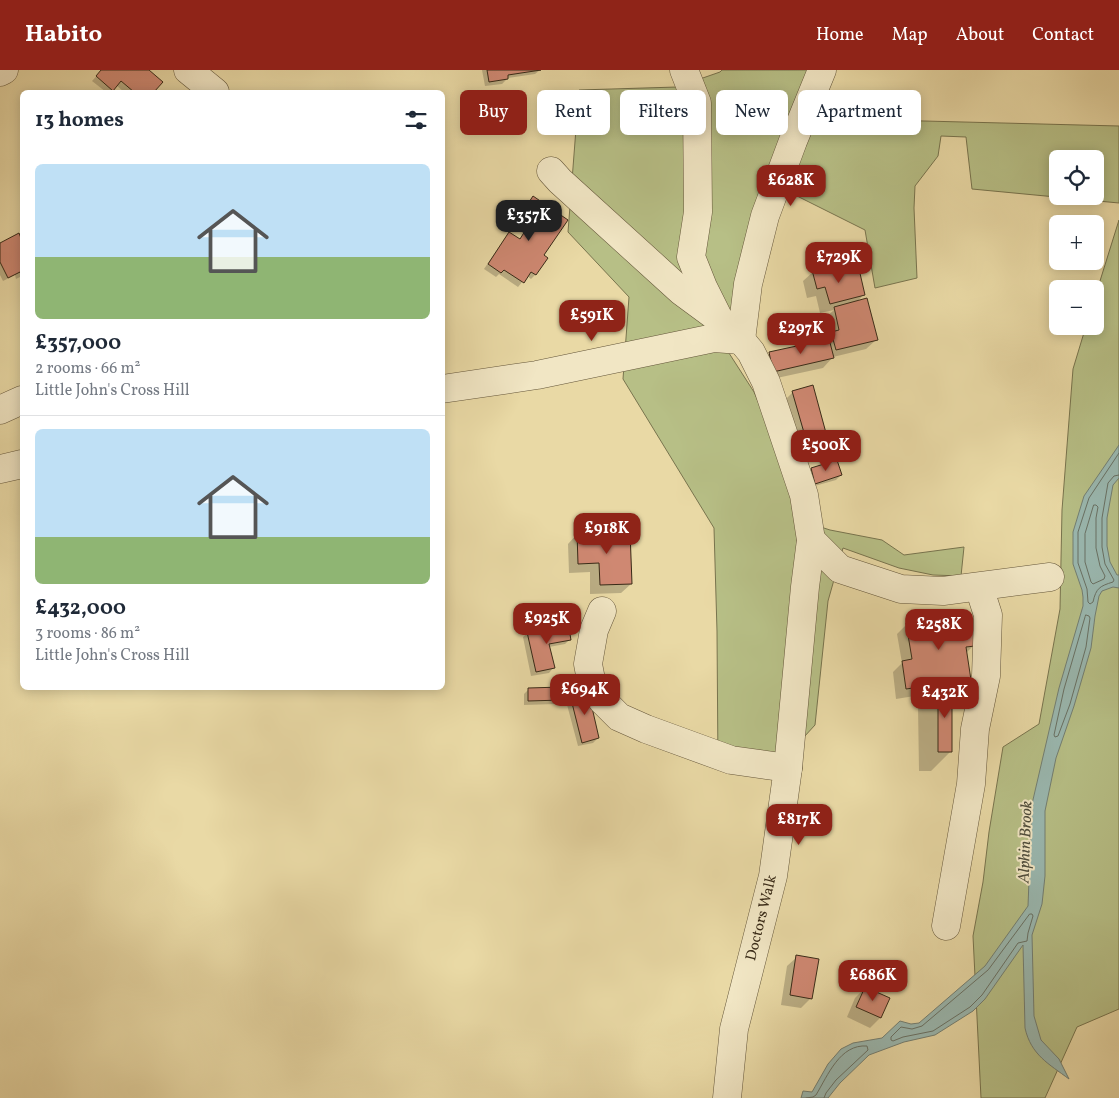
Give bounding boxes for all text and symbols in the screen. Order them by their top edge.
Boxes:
text: Habito [25,18,102,52]
text: Home [816,23,864,48]
text: Map [892,23,928,48]
text: About [956,23,1004,48]
text: Contact [1032,23,1094,48]
chip: Buy [460,90,527,135]
chip: Rent [537,90,610,135]
chip: Filters [620,90,706,135]
chip: New [716,90,788,135]
chip: Apartment [798,90,921,135]
text: 13 homes [35,106,124,135]
icon: filters [402,106,430,134]
map controls [1049,150,1104,335]
button: locate [1049,150,1104,205]
pin: £628K [756,164,826,207]
text: £628K [768,170,814,192]
icon: home [188,196,278,286]
pin: £357K [494,200,564,242]
text: £357K [507,205,551,227]
button: + [1049,215,1104,270]
pin: £729K [804,242,874,284]
text: £729K [816,247,862,269]
button: − [1049,280,1104,335]
pin: £591K [557,300,627,342]
text: £591K [570,305,614,327]
pin: £297K [766,312,836,355]
text: £297K [778,318,824,340]
text: £357,000 [35,329,121,358]
text: 2 rooms · 66 m² [35,358,141,380]
text: Little John's Cross Hill [35,380,190,402]
pin: £500K [791,430,861,472]
text: £500K [802,435,850,457]
icon: home [188,462,278,552]
pin: £918K [572,512,642,555]
text: £918K [585,518,629,540]
text: £432,000 [35,594,126,623]
pin: £925K [512,602,582,645]
text: £925K [524,608,570,630]
pin: £258K [904,608,974,651]
text: £258K [916,614,962,636]
text: 3 rooms · 86 m² [35,623,140,645]
text: Little John's Cross Hill [35,645,190,667]
pin: £694K [550,674,620,716]
pin: £432K [910,676,980,719]
text: £694K [561,679,609,701]
text: £432K [922,682,968,704]
water label: Alphin Brook [1014,800,1038,885]
pin: £817K [764,804,834,846]
text: £817K [777,809,821,831]
street label: Doctors Walk [741,873,783,963]
pin: £686K [838,960,908,1002]
text: £686K [849,965,897,987]

